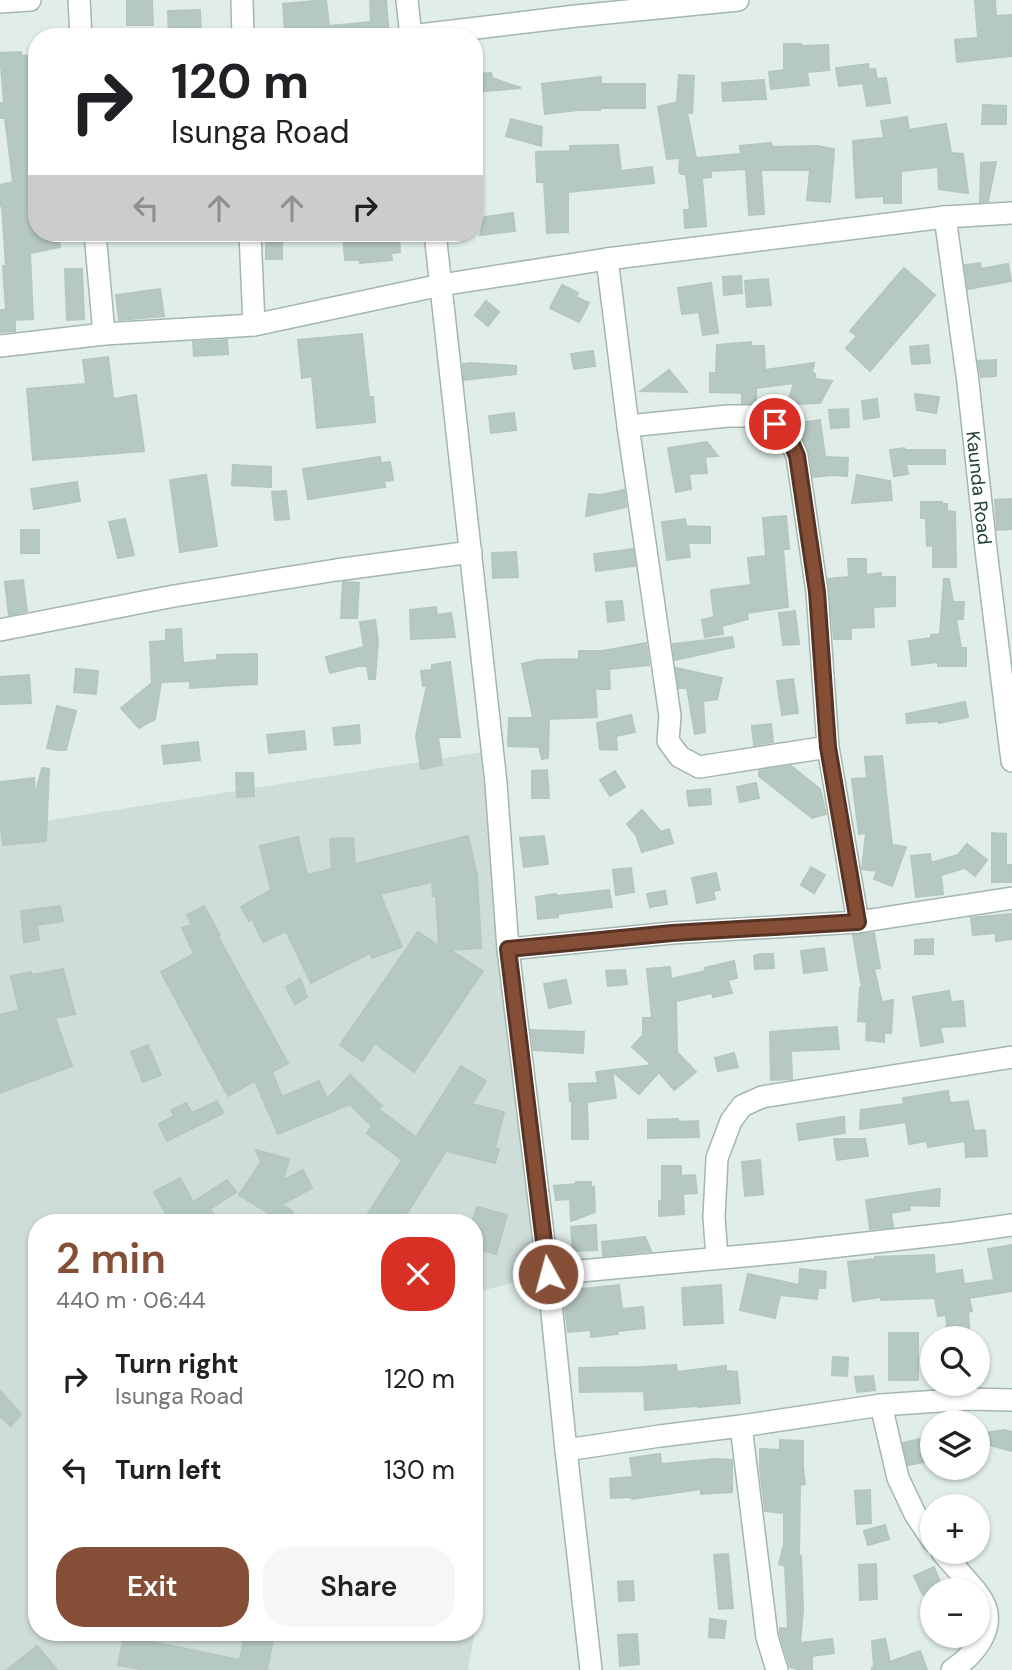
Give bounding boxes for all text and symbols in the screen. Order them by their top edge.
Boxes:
text: 120 m [171,49,309,113]
icon: right [56,56,147,147]
text: Isunga Road [171,111,350,153]
icon: left [127,189,165,227]
icon: ahead [200,189,238,227]
icon: ahead [273,189,311,227]
icon: right [346,189,384,227]
pin [745,394,805,454]
icon: arrive [756,405,794,443]
street label: Kaunda Road [960,430,997,546]
text: 2 min [56,1231,166,1286]
button: close [381,1237,455,1311]
position arrow [511,1237,585,1311]
text: 440 m · 06:44 [56,1285,206,1315]
map controls [920,1326,990,1648]
button: search [920,1326,990,1396]
text: Turn right [115,1347,239,1381]
icon: right [56,1360,94,1398]
text: 120 m [384,1362,455,1396]
text: Isunga Road [115,1381,243,1411]
button: layers [920,1410,990,1480]
icon: left [56,1451,94,1489]
text: Turn left [115,1453,222,1487]
text: 130 m [384,1453,455,1487]
button: + [920,1494,990,1564]
button: Exit [56,1547,249,1627]
button: Share [263,1547,455,1627]
button: − [920,1578,990,1648]

